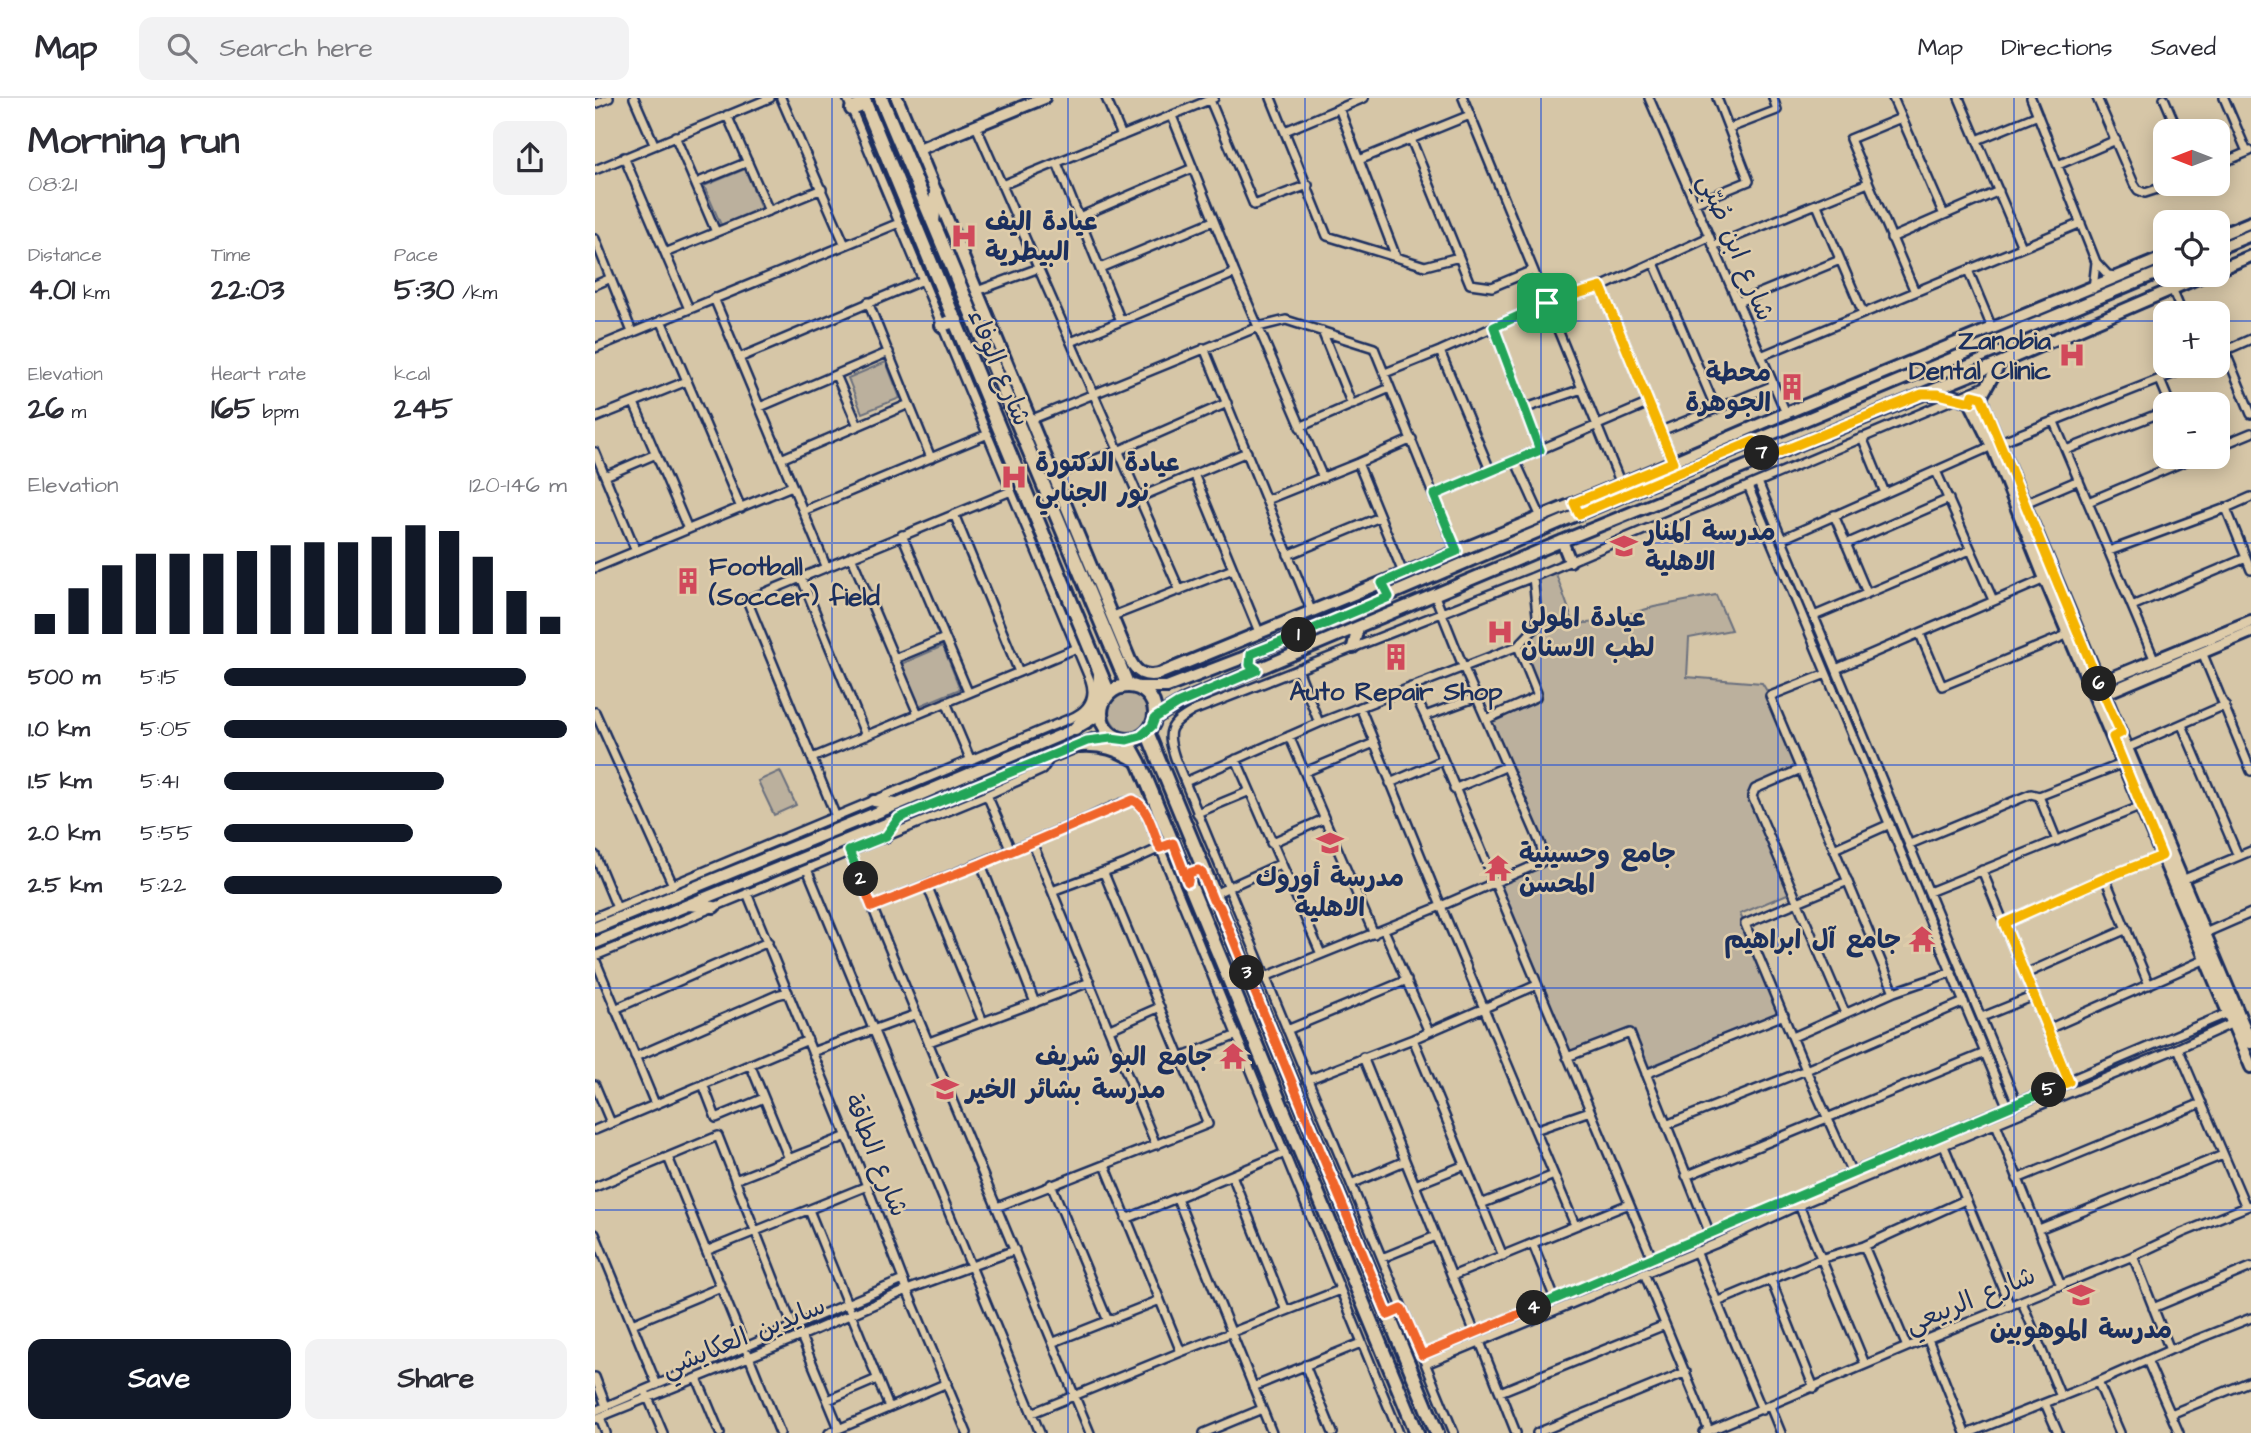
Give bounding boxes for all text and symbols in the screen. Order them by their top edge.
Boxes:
search box [139,17,629,80]
text: Map [35,25,97,71]
icon: search [163,29,201,67]
text: Search here [219,30,373,66]
text: Map [1918,31,1963,65]
text: Directions [2001,31,2113,65]
text: Saved [2151,31,2216,65]
text: Morning run [28,116,240,168]
north arrow [2153,119,2229,196]
map controls [2153,119,2230,469]
button: share [493,121,567,195]
text: 08:21 [28,168,77,200]
street label: شارع ابن صُبّي [1685,168,1783,328]
place label: عيادة اليف البيطرية [985,204,1097,270]
button: locate [2153,210,2230,287]
hospital icon: عيادة اليف البيطرية [949,221,979,251]
text: Distance [28,242,102,269]
text: Time [211,242,251,269]
text: Pace [394,242,438,269]
text: 4.01 [28,269,75,311]
text: 22:03 [211,269,285,311]
text: 5:30 [394,269,454,311]
pin [1517,273,1577,333]
text: km [75,280,109,307]
text: /km [454,280,497,307]
icon: arrive [1528,284,1566,322]
button: + [2153,301,2230,378]
street label: شارع الوفاء [958,303,1040,431]
place label: Zanobia Dental Clinic [1909,323,2052,389]
hospital icon: Zanobia Dental Clinic [2057,340,2087,370]
place label: محطة الجوهرة [1685,355,1771,421]
text: Elevation [28,361,103,388]
text: Heart rate [211,361,306,388]
text: kcal [394,361,430,388]
building icon: محطة الجوهرة [1777,372,1807,402]
text: 26 [28,388,64,430]
text: 165 [211,388,255,430]
text: 245 [394,388,453,430]
button: − [2153,392,2230,469]
text: m [64,399,86,426]
text: bpm [255,399,299,426]
pin: 7 [1745,436,1779,470]
text: 7 [1756,439,1767,466]
place label: عيادة الدكتورة نور الجنابي [1035,445,1180,516]
hospital icon: عيادة الدكتورة نور الجنابي [999,462,1029,492]
text: Elevation [28,469,119,501]
text: 120–146 m [469,469,567,501]
place label: مدرسة المنار الاهلية [1643,514,1776,580]
school or university icon: مدرسة المنار الاهلية [1609,531,1639,561]
place label: Football (Soccer) field [708,549,880,615]
building icon: Football (Soccer) field [673,566,703,596]
place label: عيادة المولى لطب الاسنان [1521,600,1654,666]
hospital icon: عيادة المولى لطب الاسنان [1485,617,1515,647]
pin: 1 [1281,618,1317,652]
text: 1 [1297,621,1300,648]
building icon: Auto Repair Shop [1381,642,1411,672]
text: 500 m [28,661,100,693]
text: 5:15 [140,661,179,693]
pin: 6 [2081,666,2117,702]
text: 6 [2093,670,2104,697]
place label: Auto Repair Shop [1289,674,1503,710]
text: 1.0 km [28,713,90,745]
text: 5:05 [140,713,191,745]
text: 1.5 km [28,765,92,797]
text: 5:41 [140,765,179,797]
text: 2.0 km [28,817,100,849]
text: 5:55 [140,817,193,849]
school or university icon: مدرسة أوروك الاهلية [1315,828,1345,858]
place label: جامع وحسينية المحسن [1519,836,1676,902]
temple icon: جامع وحسينية المحسن [1483,853,1513,883]
place label: مدرسة أوروك الاهلية [1256,860,1404,926]
pin: 2 [843,862,879,896]
text: 2 [855,865,866,892]
text: 2.5 km [28,869,102,901]
text: 5:22 [140,869,186,901]
place label: جامع آل ابراهيم [1724,922,1901,959]
temple icon: جامع آل ابراهيم [1907,924,1937,954]
pin: 3 [1229,956,1265,990]
text: 3 [1242,959,1251,986]
place label: جامع البو شريف [1035,1039,1212,1075]
temple icon: جامع البو شريف [1218,1041,1248,1071]
place label: مدرسة بشائر الخير [964,1072,1166,1108]
pin: 5 [2031,1072,2067,1108]
school or university icon: مدرسة بشائر الخير [930,1074,960,1104]
text: 5 [2042,1076,2055,1103]
street label: شارع الطاقة [835,1088,917,1222]
street label: شارع الربيعي [1900,1257,2042,1346]
school or university icon: مدرسة الموهوبين [2066,1280,2096,1310]
street label: سايدين العكايشي [656,1288,832,1390]
pin: 4 [1517,1290,1551,1326]
text: 4 [1527,1294,1540,1321]
place label: مدرسة الموهوبين [1990,1312,2172,1348]
button: Save [28,1339,291,1419]
button: Share [305,1339,567,1419]

